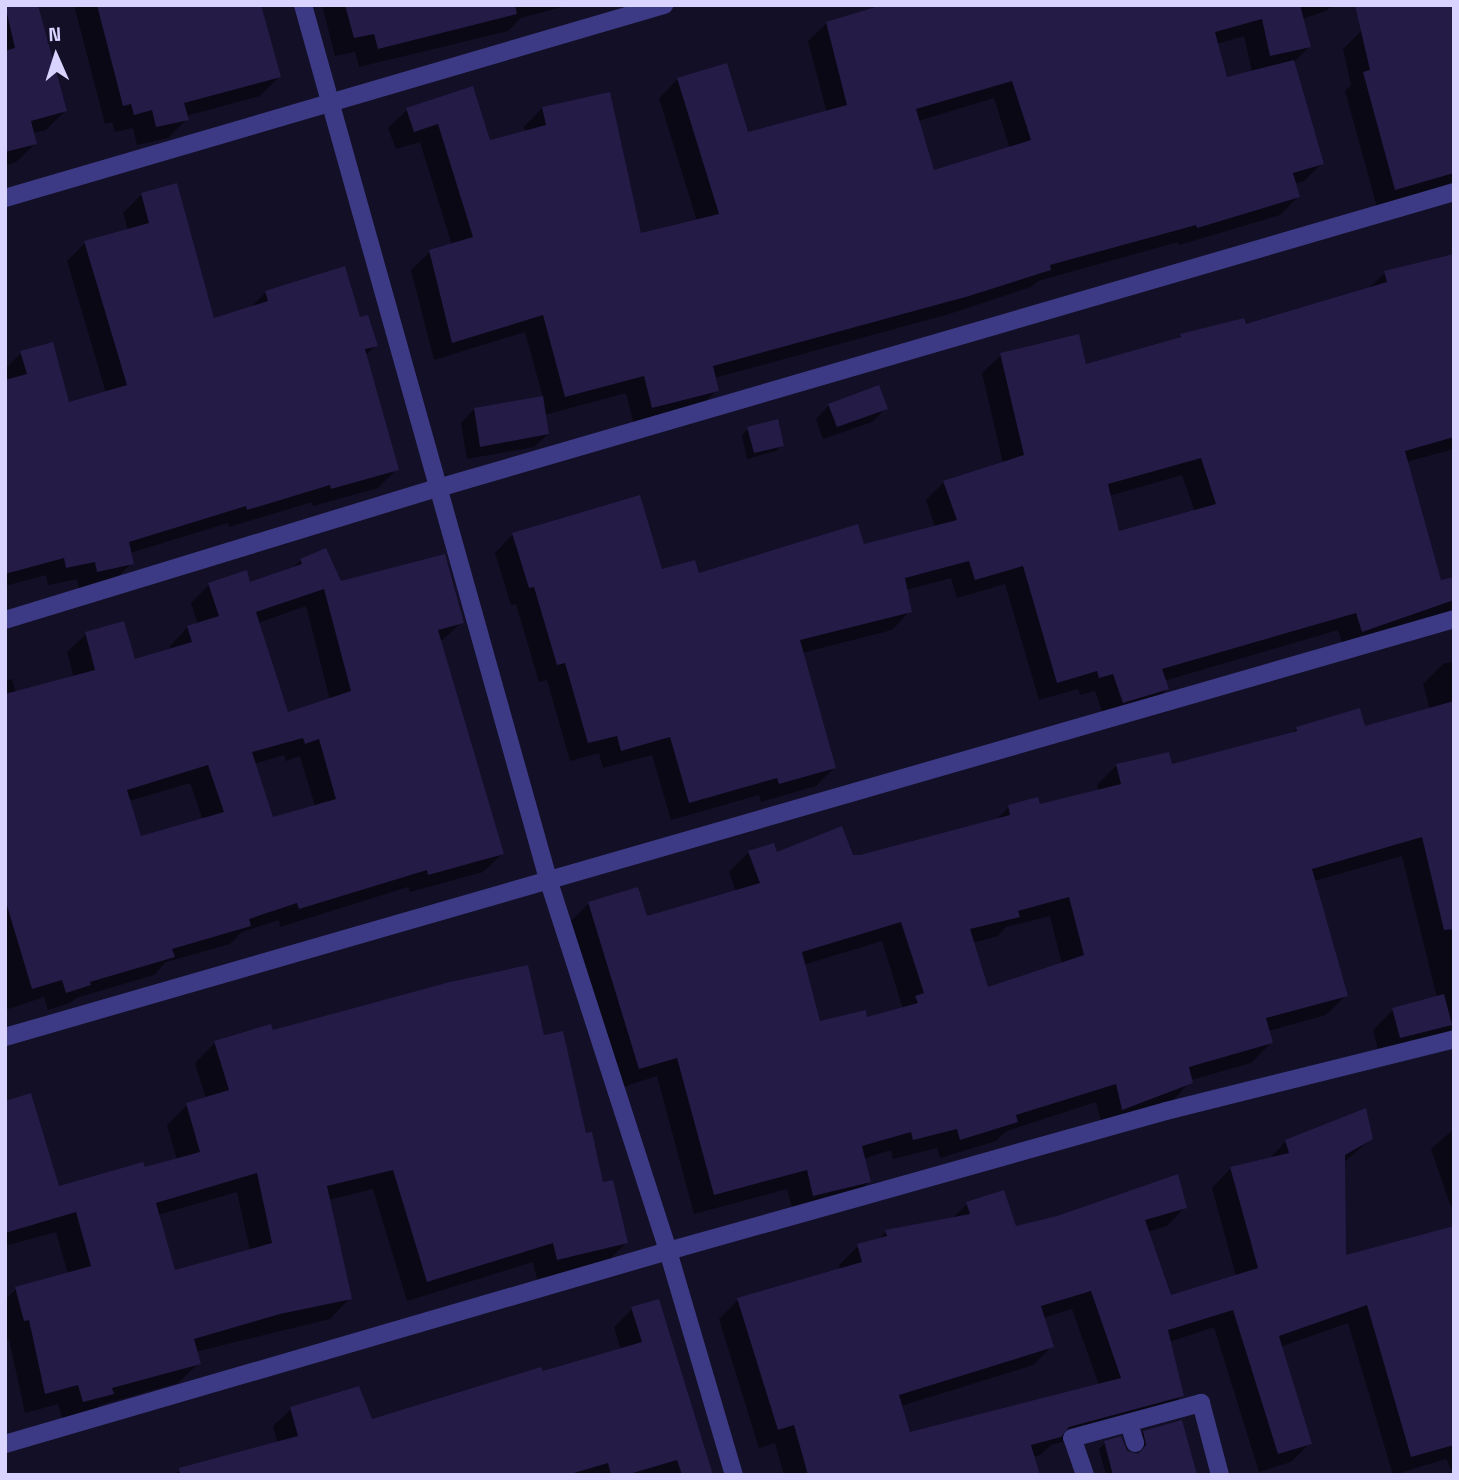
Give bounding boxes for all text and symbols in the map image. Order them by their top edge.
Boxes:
north arrow [21,21,91,91]
text: N [48,22,62,47]

